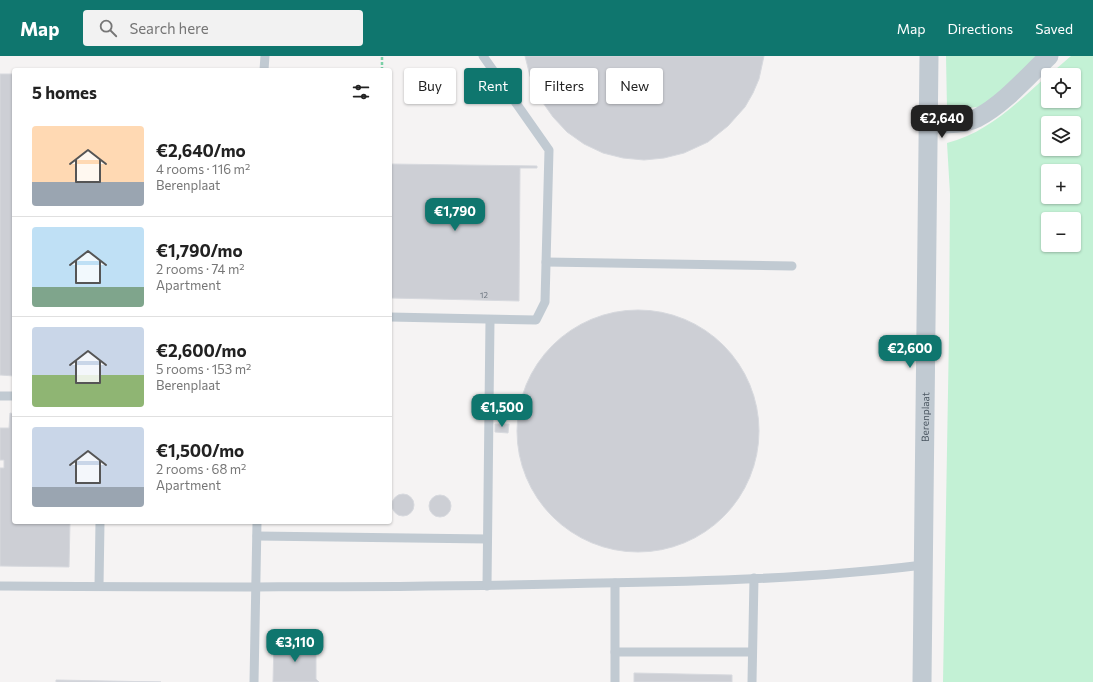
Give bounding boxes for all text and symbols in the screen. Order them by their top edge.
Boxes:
search box [83,10,363,46]
text: Map [20,17,59,40]
icon: search [97,17,119,39]
text: Search here [129,19,209,37]
text: Map [897,20,926,37]
text: Directions [948,20,1013,37]
text: Saved [1035,20,1073,37]
chip: Buy [404,68,456,104]
chip: Rent [464,68,522,104]
chip: Filters [530,68,598,104]
chip: New [606,68,663,104]
map controls [1041,68,1081,252]
button: locate [1041,68,1081,108]
icon: filters [350,81,372,103]
text: 5 homes [32,82,97,103]
pin: €2,640 [909,105,975,139]
text: €2,640 [920,110,964,126]
button: layers [1041,116,1081,156]
text: €2,640/mo [156,140,246,161]
icon: home [64,142,112,190]
text: 4 rooms · 116 m² [156,161,250,177]
button: + [1041,164,1081,204]
text: Berenplaat [156,177,220,193]
pin: €1,790 [422,198,488,232]
text: €1,790 [434,203,476,219]
button: − [1041,212,1081,252]
text: €1,790/mo [156,240,243,261]
icon: home [64,243,112,291]
text: 2 rooms · 74 m² [156,261,244,277]
text: Apartment [156,277,221,293]
house number: 12 [480,290,488,300]
pin: €2,600 [877,335,943,369]
text: €2,600/mo [156,340,247,361]
text: €2,600 [888,340,932,356]
icon: home [64,343,112,391]
text: 5 rooms · 153 m² [156,361,251,377]
text: Berenplaat [156,377,220,393]
street label: Berenplaat [919,392,931,442]
pin: €1,500 [469,394,535,428]
text: €1,500 [480,399,524,415]
text: €1,500/mo [156,440,244,461]
icon: home [64,443,112,491]
text: 2 rooms · 68 m² [156,461,246,477]
text: Apartment [156,477,221,493]
pin: €3,110 [262,629,328,663]
text: €3,110 [275,634,315,650]

